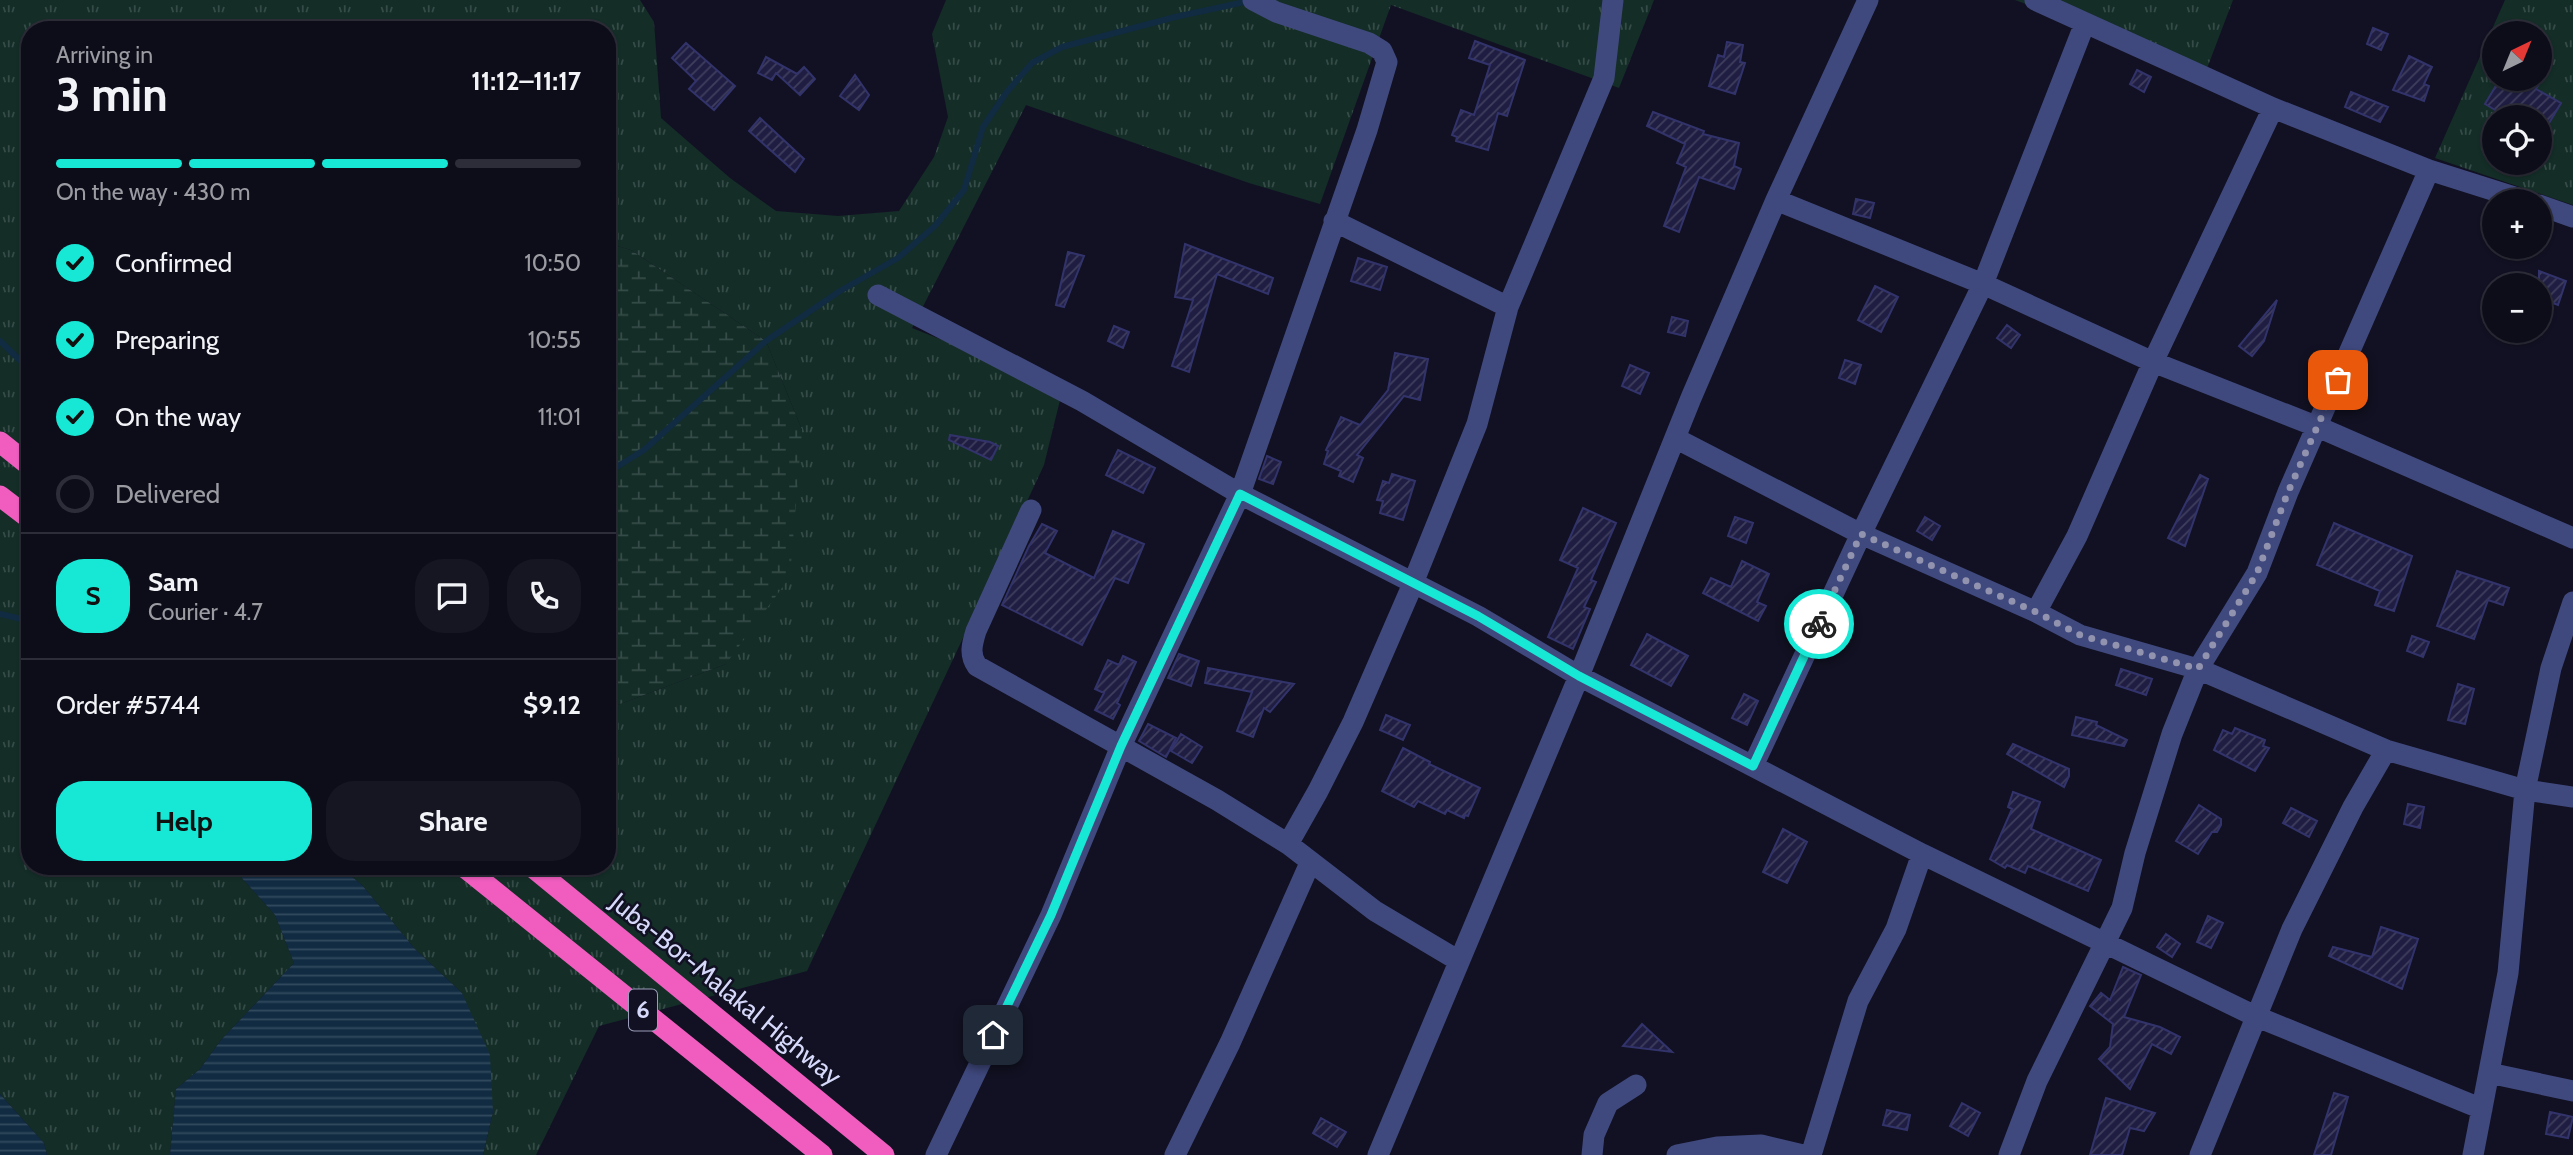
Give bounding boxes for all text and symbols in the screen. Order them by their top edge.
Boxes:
north arrow [2482,21,2552,91]
map controls [2482,21,2552,343]
text: Arriving in [56,41,153,69]
text: 11:12–11:17 [471,65,581,97]
text: 3 min [56,67,168,123]
button: locate [2482,105,2552,175]
text: On the way · 430 m [56,178,251,206]
button: + [2482,189,2552,259]
icon: check [56,244,94,282]
text: Confirmed [115,247,232,279]
text: 10:50 [524,249,581,277]
button: − [2482,273,2552,343]
icon: check [56,321,94,359]
text: Preparing [115,324,219,356]
text: 10:55 [528,326,581,354]
pin [2308,350,2368,410]
icon: bag [2319,361,2357,399]
icon: check [56,398,94,436]
text: On the way [115,401,241,433]
text: 11:01 [538,403,581,431]
text: Delivered [115,478,220,510]
button: chat [415,559,489,633]
button: phone [507,559,581,633]
text: Sam [148,566,199,598]
text: S [85,580,101,612]
courier [1784,589,1854,659]
text: Courier · 4.7 [148,598,263,626]
icon: bike [1800,605,1838,643]
text: Order #5744 [56,689,200,721]
text: $9.12 [523,689,581,721]
button: Help [56,781,312,861]
button: Share [326,781,581,861]
street label: Juba-Bor-Malakal Highway [603,885,848,1092]
road number: 6 [629,990,657,1030]
pin [963,1005,1023,1065]
icon: home [974,1016,1012,1054]

